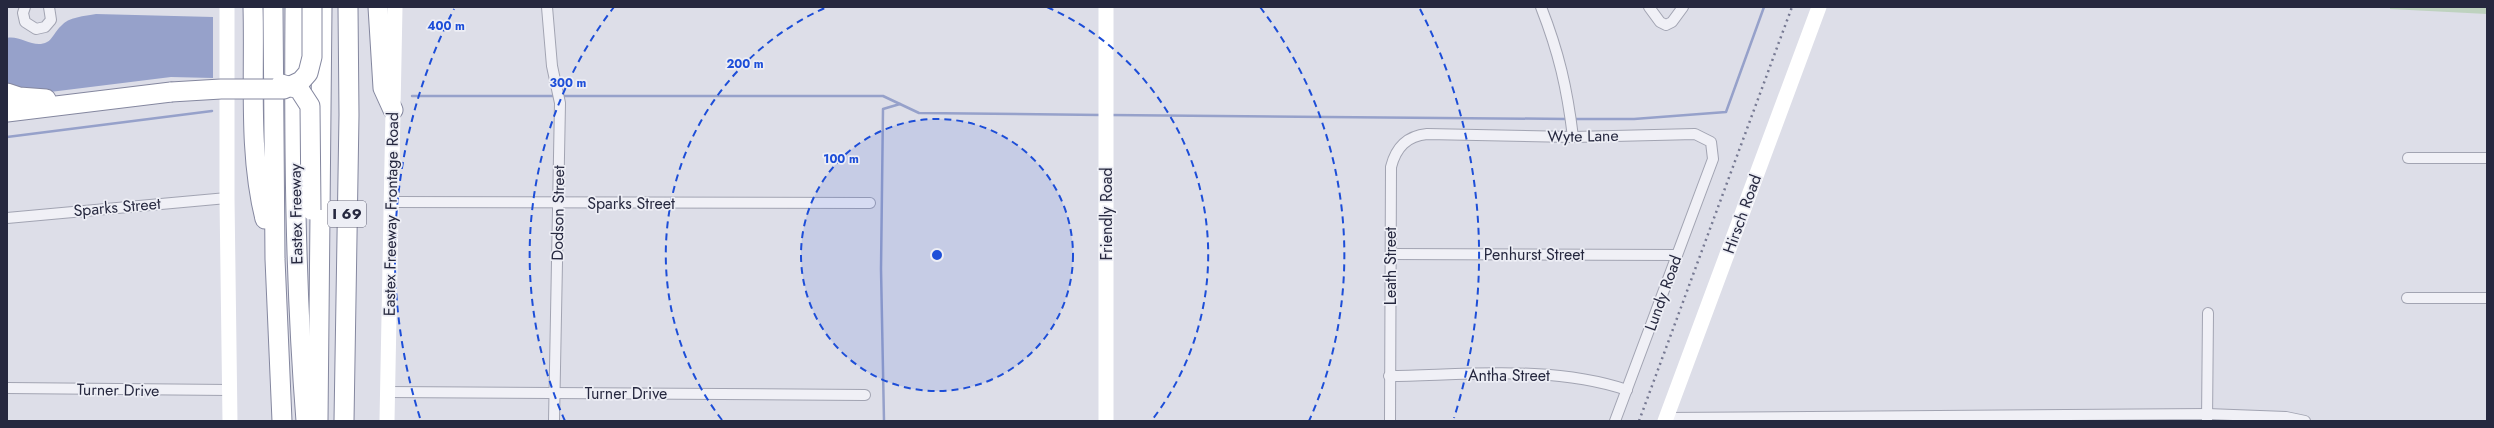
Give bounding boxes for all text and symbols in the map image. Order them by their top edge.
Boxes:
text: 400 m [427,17,465,35]
text: 200 m [726,55,764,73]
text: 300 m [550,74,587,92]
street label: Eastex Freeway Frontage Road [378,112,404,316]
street label: Wyte Lane [1547,124,1619,148]
text: 100 m [823,150,859,168]
street label: Eastex Freeway [284,162,308,265]
street label: Dodson Street [546,165,570,261]
street label: Friendly Road [1095,167,1118,261]
street label: Hirsch Road [1717,171,1767,257]
street label: Sparks Street [72,192,162,222]
street label: Sparks Street [587,192,675,215]
road number: I 69 [328,201,366,227]
street label: Leath Street [1379,227,1402,305]
street label: Penhurst Street [1484,243,1584,266]
centre of rings [930,248,944,262]
street label: Lundy Road [1639,252,1687,334]
street label: Antha Street [1468,364,1550,387]
street label: Turner Drive [77,378,159,402]
street label: Turner Drive [585,382,667,405]

